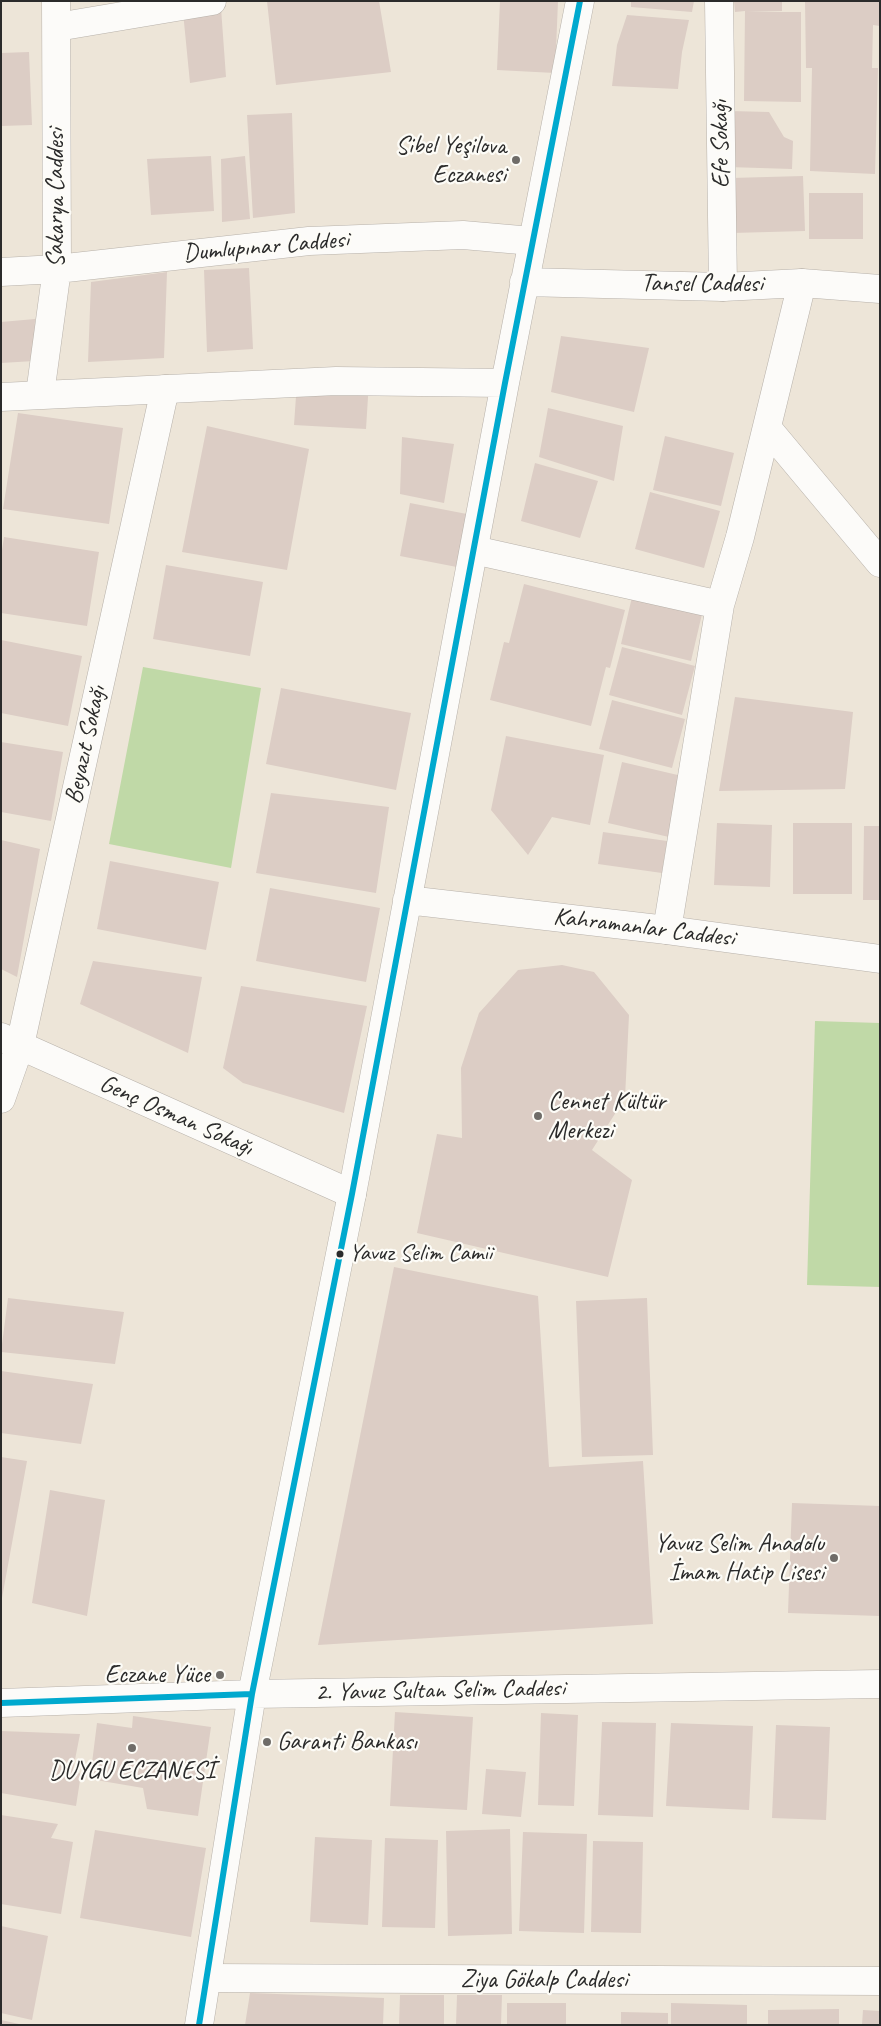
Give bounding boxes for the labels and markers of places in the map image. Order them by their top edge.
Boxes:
place label: Sibel Yeşilova Eczanesi [395,131,506,190]
marker: Sibel Yeşilova Eczanesi [510,154,522,166]
place label: Cennet Kültür Merkezi [548,1087,665,1146]
marker: Cennet Kültür Merkezi [532,1110,544,1122]
place label: Yavuz Selim Camii [349,1240,492,1268]
marker: Yavuz Selim Camii [335,1249,345,1259]
place label: Yavuz Selim Anadolu İmam Hatip Lisesi [654,1529,824,1588]
marker: Yavuz Selim Anadolu İmam Hatip Lisesi [828,1552,840,1564]
place label: Eczane Yüce [105,1660,210,1690]
marker: Eczane Yüce [214,1669,226,1681]
place label: Garanti Bankası [277,1727,417,1757]
marker: Garanti Bankası [261,1736,273,1748]
marker: DUYGU ECZANESİ [126,1742,138,1754]
place label: DUYGU ECZANESİ [49,1756,215,1786]

